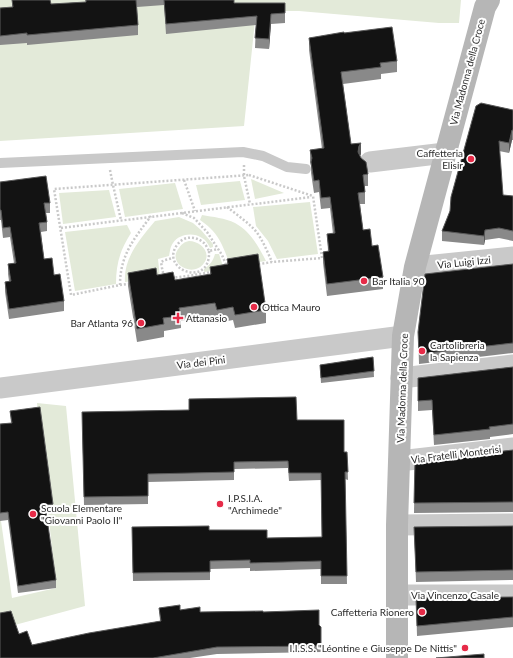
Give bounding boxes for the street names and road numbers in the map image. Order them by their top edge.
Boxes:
street label: Via Madonna della Croce [447,18,487,126]
street label: Via Luigi Izzi [437,253,491,271]
street label: Via Madonna della Croce [394,333,410,443]
street label: Via dei Pini [176,353,226,371]
street label: Via Fratelli Monterisi [410,443,502,465]
street label: Via Vincenzo Casale [411,589,499,601]

